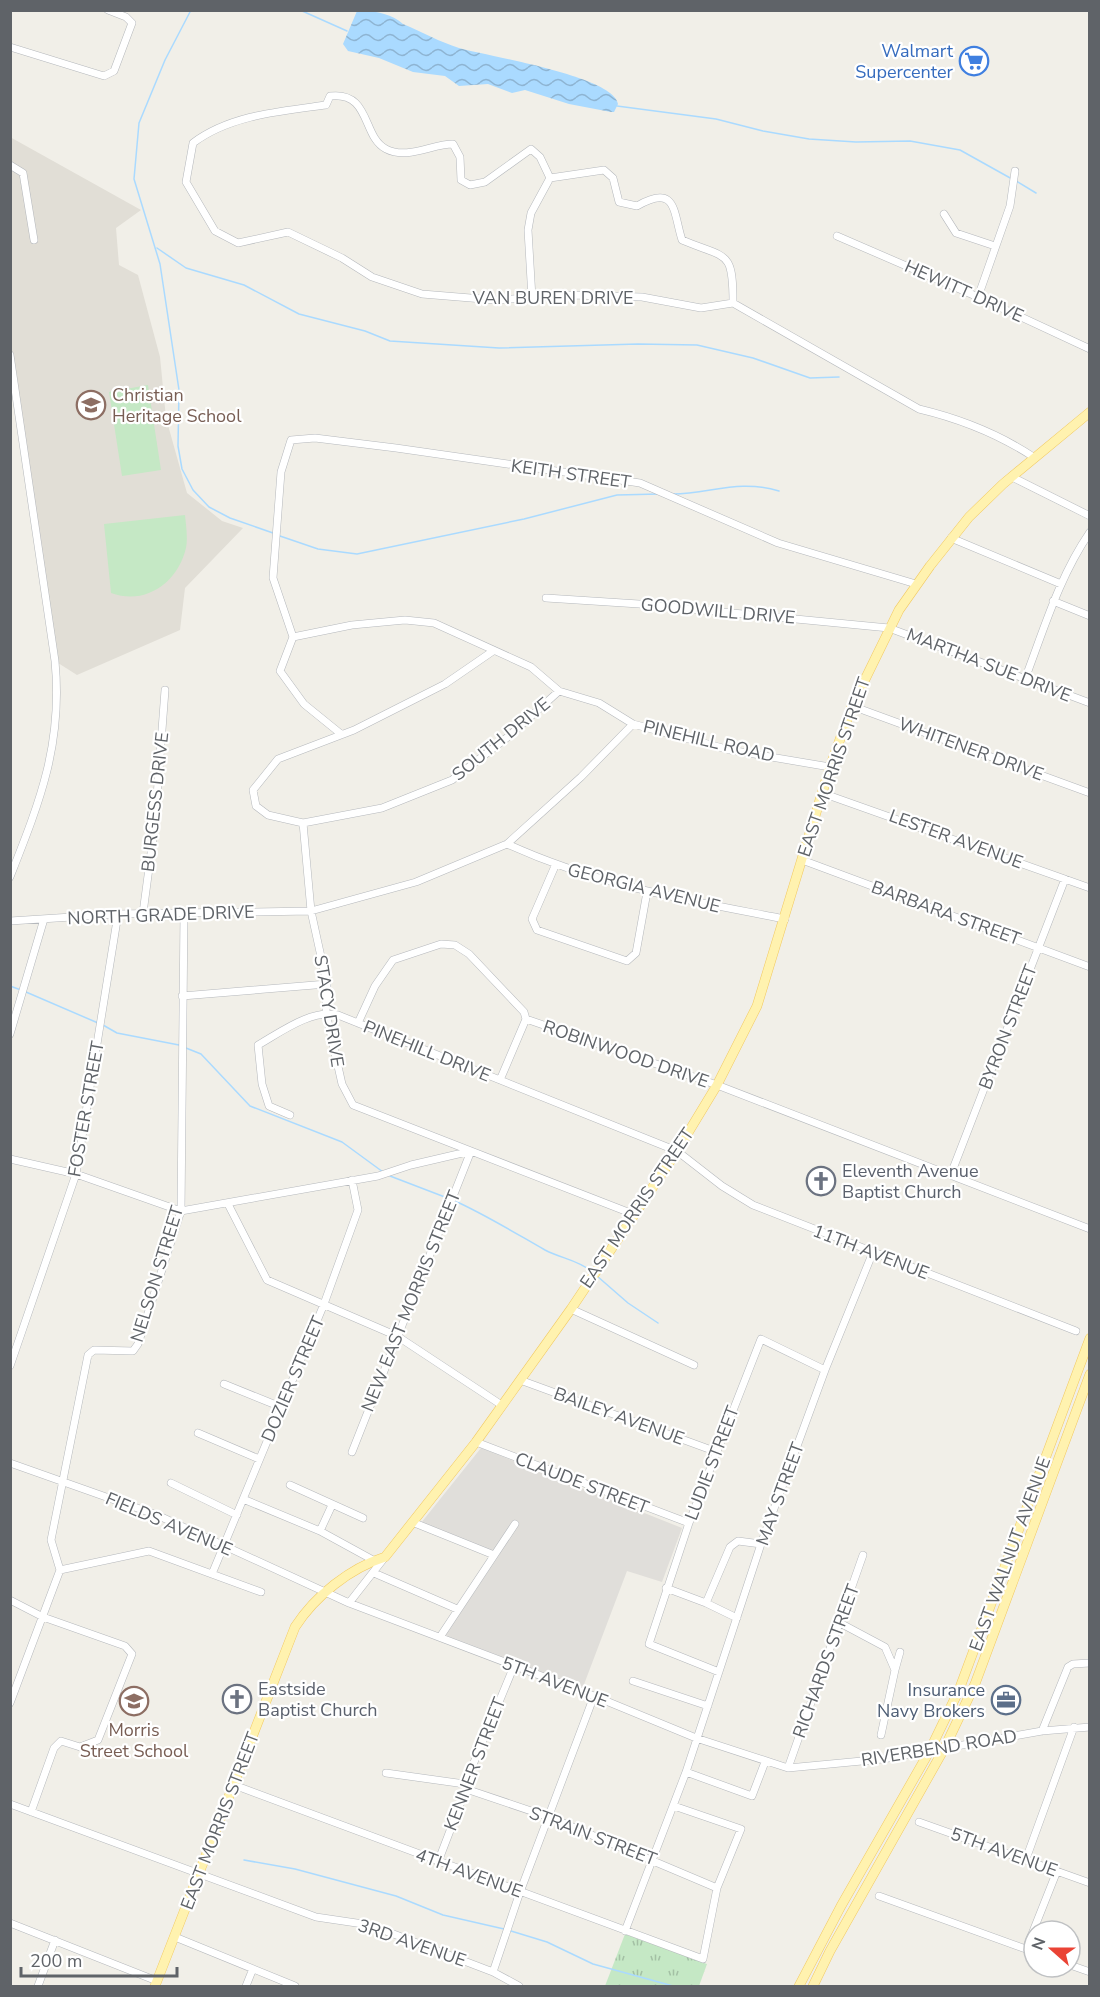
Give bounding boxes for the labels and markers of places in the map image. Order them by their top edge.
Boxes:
place label: Walmart Supercenter [855,39,954,84]
supermarket icon: Walmart Supercenter [958,45,990,77]
place label: Christian Heritage School [112,383,242,428]
school or university icon: Christian Heritage School [75,389,107,421]
place label: Eleventh Avenue Baptist Church [842,1159,979,1204]
church icon: Eleventh Avenue Baptist Church [805,1165,837,1197]
place label: Eastside Baptist Church [258,1677,377,1722]
place label: Insurance Navy Brokers [877,1678,985,1723]
church icon: Eastside Baptist Church [221,1683,253,1715]
office icon: Insurance Navy Brokers [990,1684,1022,1716]
school or university icon: Morris Street School [118,1685,150,1717]
place label: Morris Street School [80,1718,189,1763]

